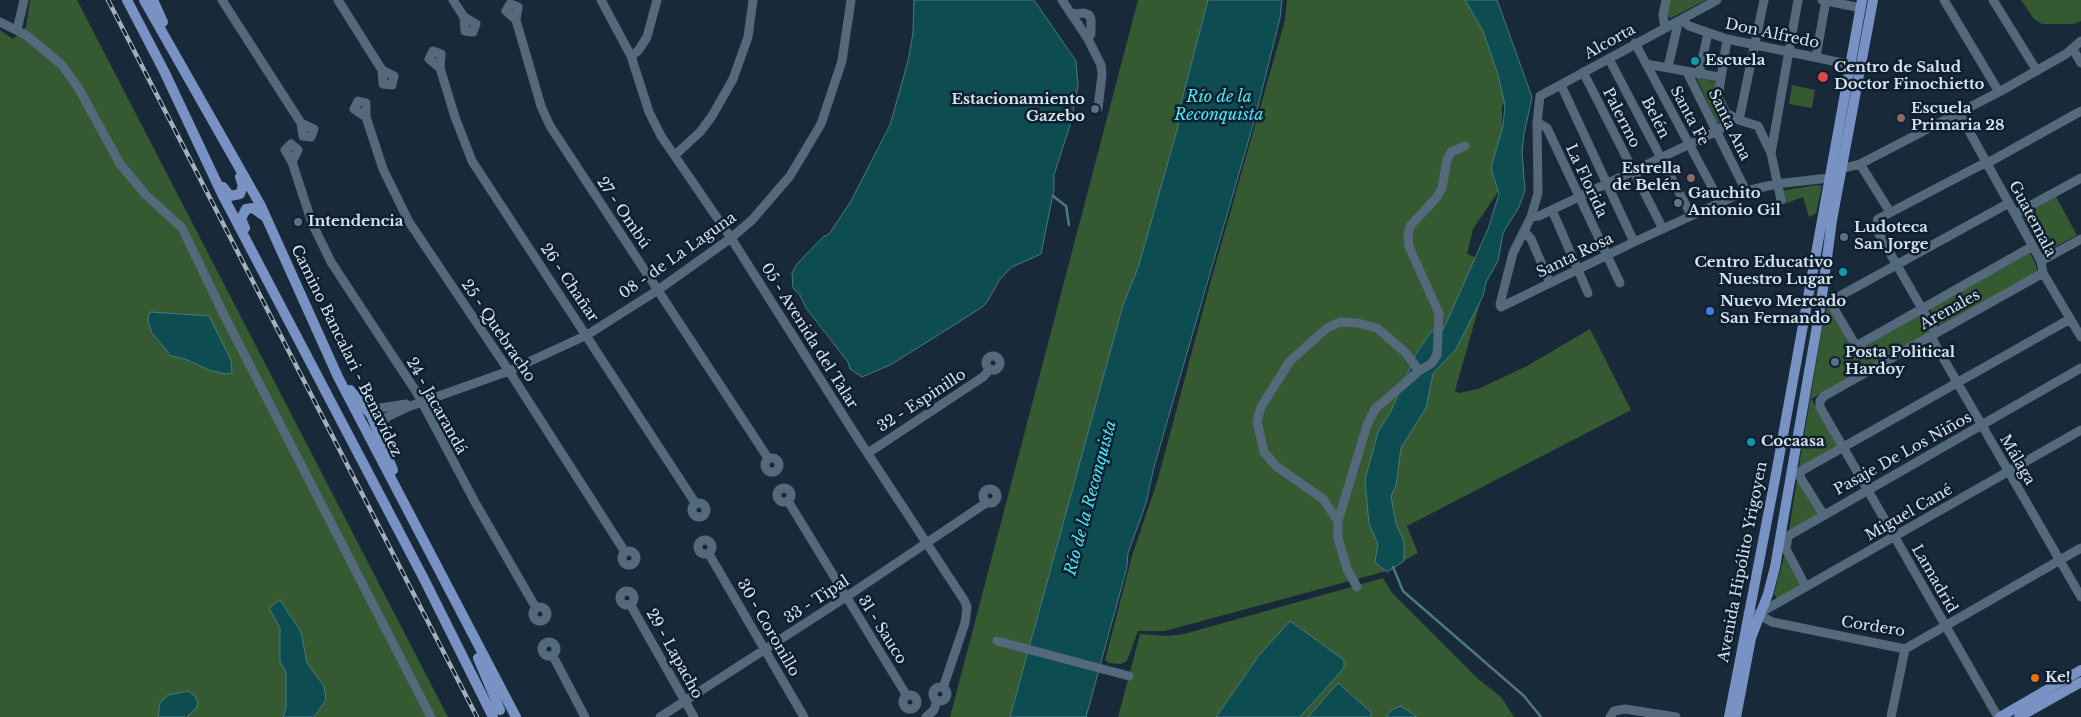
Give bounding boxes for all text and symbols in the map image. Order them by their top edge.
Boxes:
street label: Don Alfredo [1723,15,1821,53]
street label: Alcorta [1581,21,1639,63]
place label: Escuela [1705,52,1765,70]
marker: Escuela [1689,55,1701,67]
place label: Centro de Salud Doctor Finochietto [1834,59,1985,94]
marker: Centro de Salud Doctor Finochietto [1816,70,1830,84]
street label: Santa Fe [1666,83,1712,149]
street label: Palermo [1598,85,1644,151]
water label: Río de la Reconquista [1174,87,1264,125]
street label: Santa Ana [1704,87,1754,163]
place label: Estacionamiento Gazebo [952,91,1085,126]
street label: Belén [1637,94,1673,142]
place label: Escuela Primaria 28 [1911,100,2005,135]
marker: Estacionamiento Gazebo [1089,103,1101,115]
marker: Escuela Primaria 28 [1895,112,1907,124]
street label: La Florida [1561,141,1611,221]
place label: Estrella de Belén [1612,160,1681,195]
marker: Estrella de Belén [1685,172,1697,184]
street label: 27 - Ombú [592,174,654,252]
street label: Guatemala [2005,178,2059,260]
place label: Gauchito Antonio Gil [1688,185,1781,220]
marker: Gauchito Antonio Gil [1672,197,1684,209]
street label: 08 - de La Laguna [616,209,740,303]
place label: Intendencia [308,213,403,231]
marker: Intendencia [292,216,304,228]
place label: Ludoteca San Jorge [1854,219,1928,254]
street label: Santa Rosa [1534,230,1616,282]
marker: Ludoteca San Jorge [1838,231,1850,243]
street label: 26 - Chañar [536,240,602,326]
street label: Camino Bancalari - Benavídez [287,242,405,460]
place label: Centro Educativo Nuestro Lugar [1694,254,1833,289]
street label: 05 - Avenida del Talar [757,260,861,412]
marker: Centro Educativo Nuestro Lugar [1837,266,1849,278]
street label: 25 - Quebracho [457,276,539,386]
street label: Arenales [1917,286,1983,334]
place label: Nuevo Mercado San Fernando [1720,293,1846,328]
marker: Nuevo Mercado San Fernando [1704,305,1716,317]
place label: Posta Political Hardoy [1845,344,1955,379]
street label: 24 - Jacarandá [402,354,470,458]
marker: Posta Political Hardoy [1829,356,1841,368]
street label: 32 - Espinillo [874,366,970,436]
street label: Pasaje De Los Niños [1831,409,1975,499]
water label: Río de la Reconquista [1061,418,1121,578]
street label: Málaga [1995,432,2039,488]
place label: Cocaasa [1761,433,1825,451]
marker: Cocaasa [1745,436,1757,448]
street label: Avenida Hipólito Yrigoyen [1715,460,1771,664]
street label: Miguel Cané [1862,481,1956,545]
street label: Lamadrid [1907,542,1961,616]
street label: 33 - Tipal [781,572,853,628]
street label: 30 - Coronillo [733,576,803,680]
street label: 31 - Sauco [854,592,910,668]
street label: 29 - Lapacho [642,606,706,702]
street label: Cordero [1840,613,1906,641]
place label: Ke! [2045,669,2070,687]
marker: Ke! [2029,672,2041,684]

